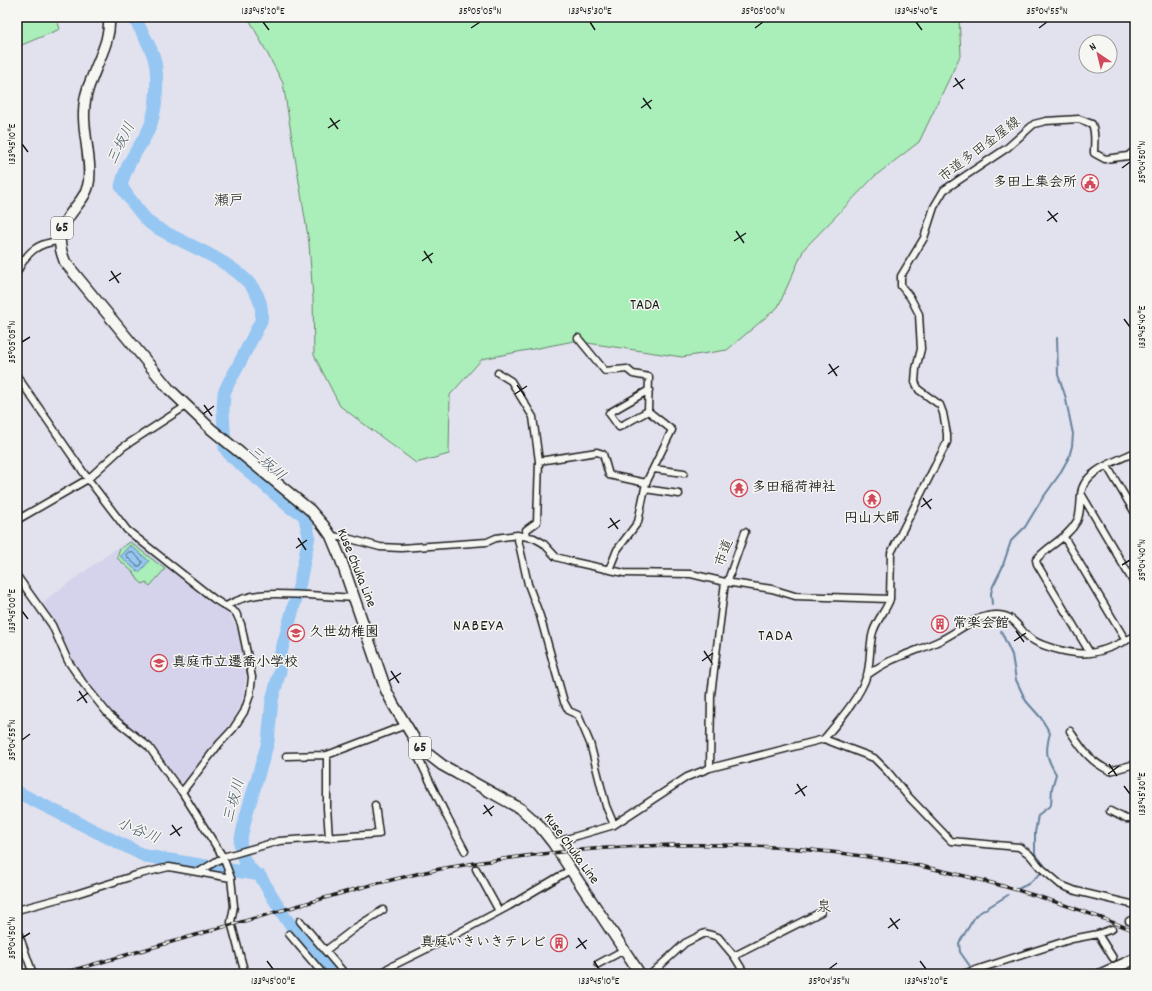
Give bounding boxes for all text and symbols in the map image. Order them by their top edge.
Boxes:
text: 133°45'20"E [242,5,285,19]
text: 35°05'05"N [459,5,502,19]
text: 133°45'30"E [568,5,612,19]
text: 35°05'00"N [741,5,785,19]
text: 133°45'40"E [895,5,938,19]
text: 35°04'55"N [1026,5,1068,19]
north arrow [1078,34,1118,74]
text: N [1087,39,1101,56]
street label: 市道多田金屋線 [935,113,1025,187]
water label: 三坂川 [102,119,142,169]
text: 133°45'10"E [6,123,20,164]
text: 35°04'50"N [1136,141,1150,183]
place label: 多田上集会所 [993,173,1077,193]
public building icon: 多田上集会所 [1080,173,1100,193]
district label: 瀬戸 [214,191,244,213]
road number: 65 [51,217,73,239]
district label: TADA [630,295,660,317]
text: 133°45'40"E [1136,305,1150,348]
text: 35°05'05"N [6,320,20,363]
water label: 三坂川 [242,441,290,487]
temple icon: 多田稲荷神社 [729,478,749,498]
place label: 多田稲荷神社 [752,478,836,498]
temple icon: 円山大師 [862,489,882,509]
place label: 円山大師 [844,509,900,529]
street label: Kuse Chuka Line [331,526,381,610]
street label: 市道 [711,536,739,570]
text: 35°04'40"N [1136,539,1150,581]
text: 133°45'00"E [6,589,20,633]
building icon: 常楽会館 [930,614,950,634]
place label: 常楽会館 [953,614,1009,634]
district label: NABEYA [453,615,505,638]
school or university icon: 久世幼稚園 [286,623,306,643]
place label: 久世幼稚園 [309,623,379,643]
district label: TADA [758,625,794,648]
school or university icon: 真庭市立遷喬小学校 [149,653,169,673]
place label: 真庭市立遷喬小学校 [172,653,298,673]
text: 35°04'55"N [6,719,20,761]
road number: 65 [409,737,431,759]
text: 133°45'30"E [1136,772,1150,816]
water label: 三坂川 [219,776,251,826]
street label: Kuse Chuka Line [538,809,604,889]
water label: 小谷川 [113,813,163,851]
district label: 泉 [816,897,832,919]
text: 35°04'50"N [6,917,20,959]
place label: 真庭いきいきテレビ [420,933,546,953]
building icon: 真庭いきいきテレビ [549,933,569,953]
text: 133°45'00"E [251,975,295,989]
text: 133°45'10"E [579,975,620,989]
text: 35°04'35"N [808,975,850,989]
text: 133°45'20"E [905,975,948,989]

